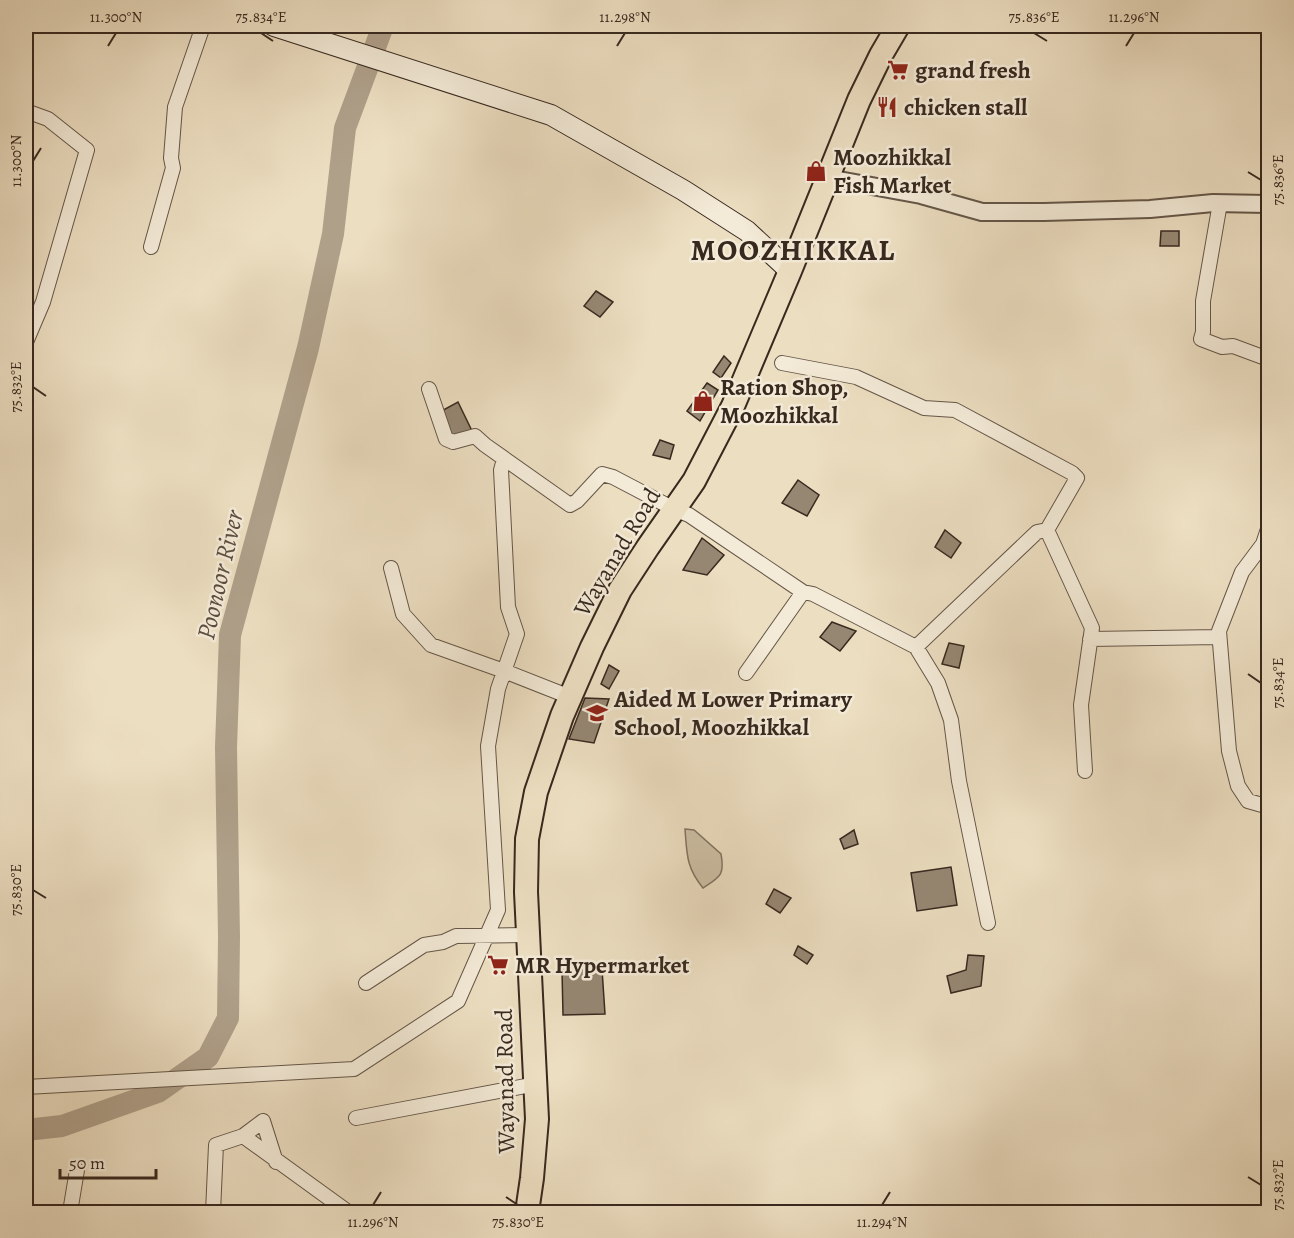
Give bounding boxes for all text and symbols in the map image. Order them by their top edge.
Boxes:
text: 11.300°N [90,7,142,27]
text: 75.834°E [235,7,287,27]
text: 11.298°N [599,7,651,27]
text: 75.836°E [1008,7,1060,27]
text: 11.296°N [1108,7,1160,27]
place label: grand fresh [915,54,1031,86]
supermarket icon: grand fresh [886,58,910,82]
place label: chicken stall [904,91,1028,123]
restaurant icon: chicken stall [875,95,899,119]
text: 11.300°N [6,135,26,187]
place label: Moozhikkal Fish Market [833,141,952,201]
text: 75.836°E [1268,154,1288,206]
shop icon: Moozhikkal Fish Market [804,159,828,183]
district label: MOOZHIKKAL [690,230,896,270]
text: 75.832°E [6,361,26,413]
place label: Ration Shop, Moozhikkal [720,371,849,431]
shop icon: Ration Shop, Moozhikkal [691,389,715,413]
street label: Wayanad Road [566,482,668,623]
water label: Poonoor River [188,506,252,643]
text: 75.834°E [1268,657,1288,709]
place label: Aided M Lower Primary School, Moozhikkal [613,683,853,743]
school or university icon: Aided M Lower Primary School, Moozhikkal [585,701,609,725]
text: 75.830°E [6,864,26,916]
place label: MR Hypermarket [515,949,689,981]
supermarket icon: MR Hypermarket [486,953,510,977]
street label: Wayanad Road [488,1008,522,1155]
scale bar [60,1142,156,1180]
text: 50 m [69,1151,105,1175]
text: 75.832°E [1268,1159,1288,1211]
text: 11.296°N [347,1212,399,1232]
text: 75.830°E [492,1212,544,1232]
text: 11.294°N [857,1212,908,1232]

